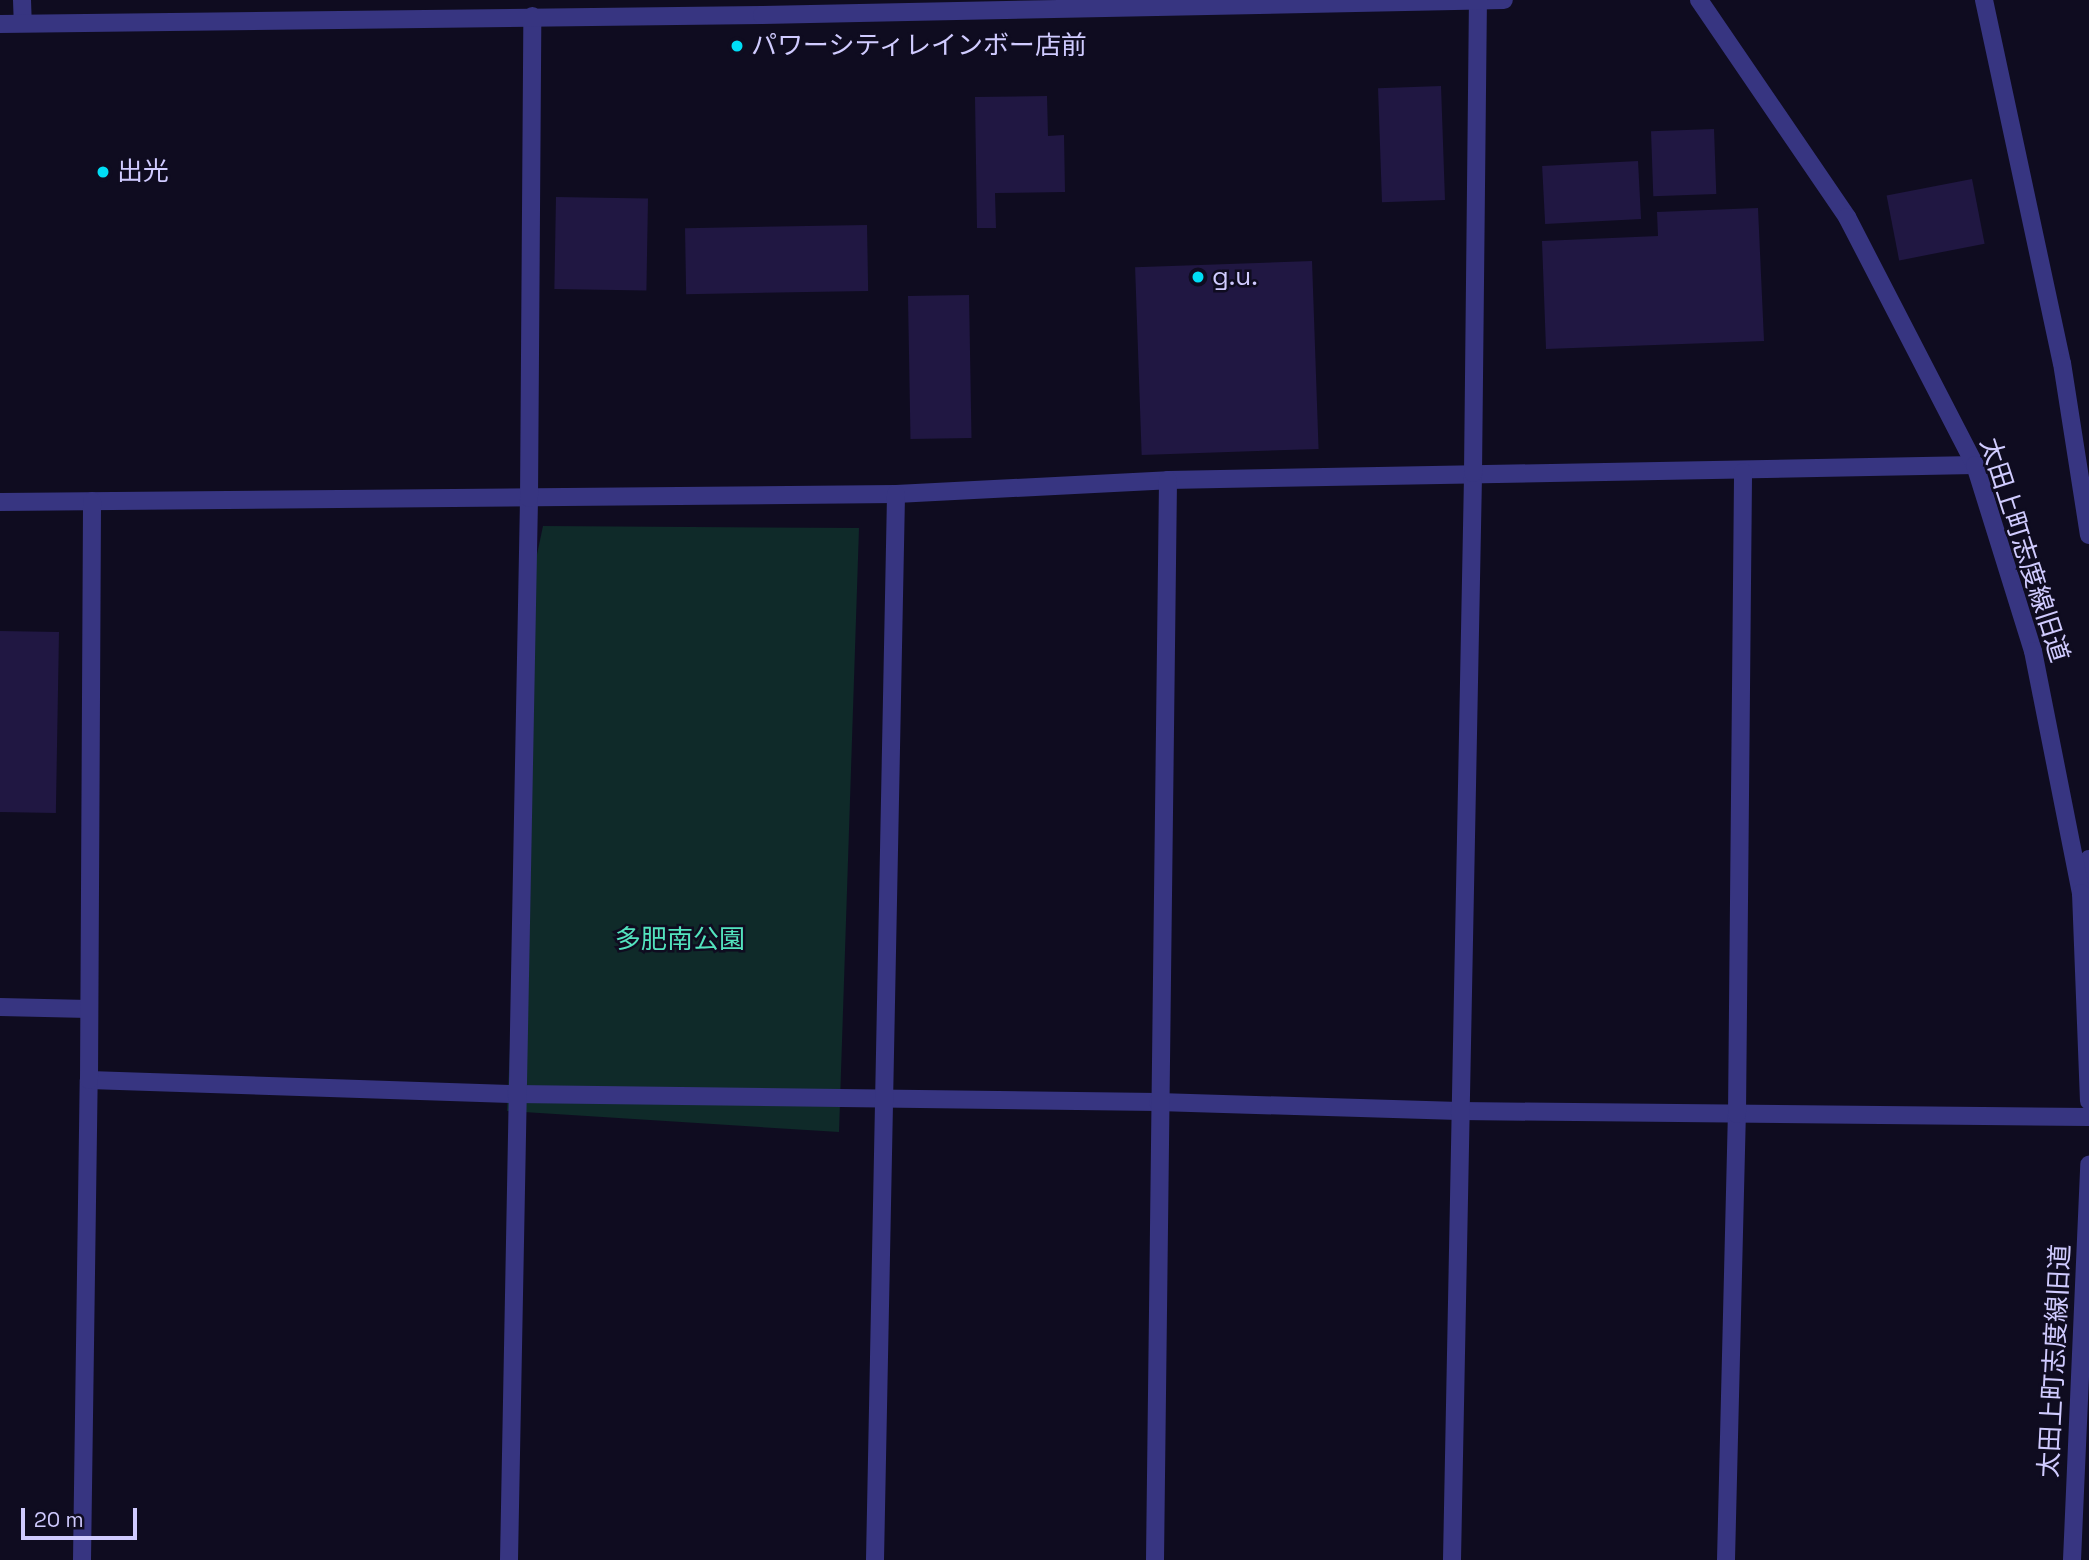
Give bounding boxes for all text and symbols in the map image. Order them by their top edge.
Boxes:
place label: パワーシティレインボー店前 [751,30,1089,62]
marker: パワーシティレインボー店前 [729,38,745,54]
place label: 出光 [117,156,169,188]
marker: 出光 [95,164,111,180]
place label: g.u. [1212,261,1258,293]
marker: g.u. [1190,269,1206,285]
street label: 太田上町志度線旧道 [1973,434,2075,666]
park label: 多肥南公園 [615,924,745,956]
street label: 太田上町志度線旧道 [2033,1243,2077,1479]
scale bar [24,1494,140,1538]
text: 20 m [34,1506,84,1533]

